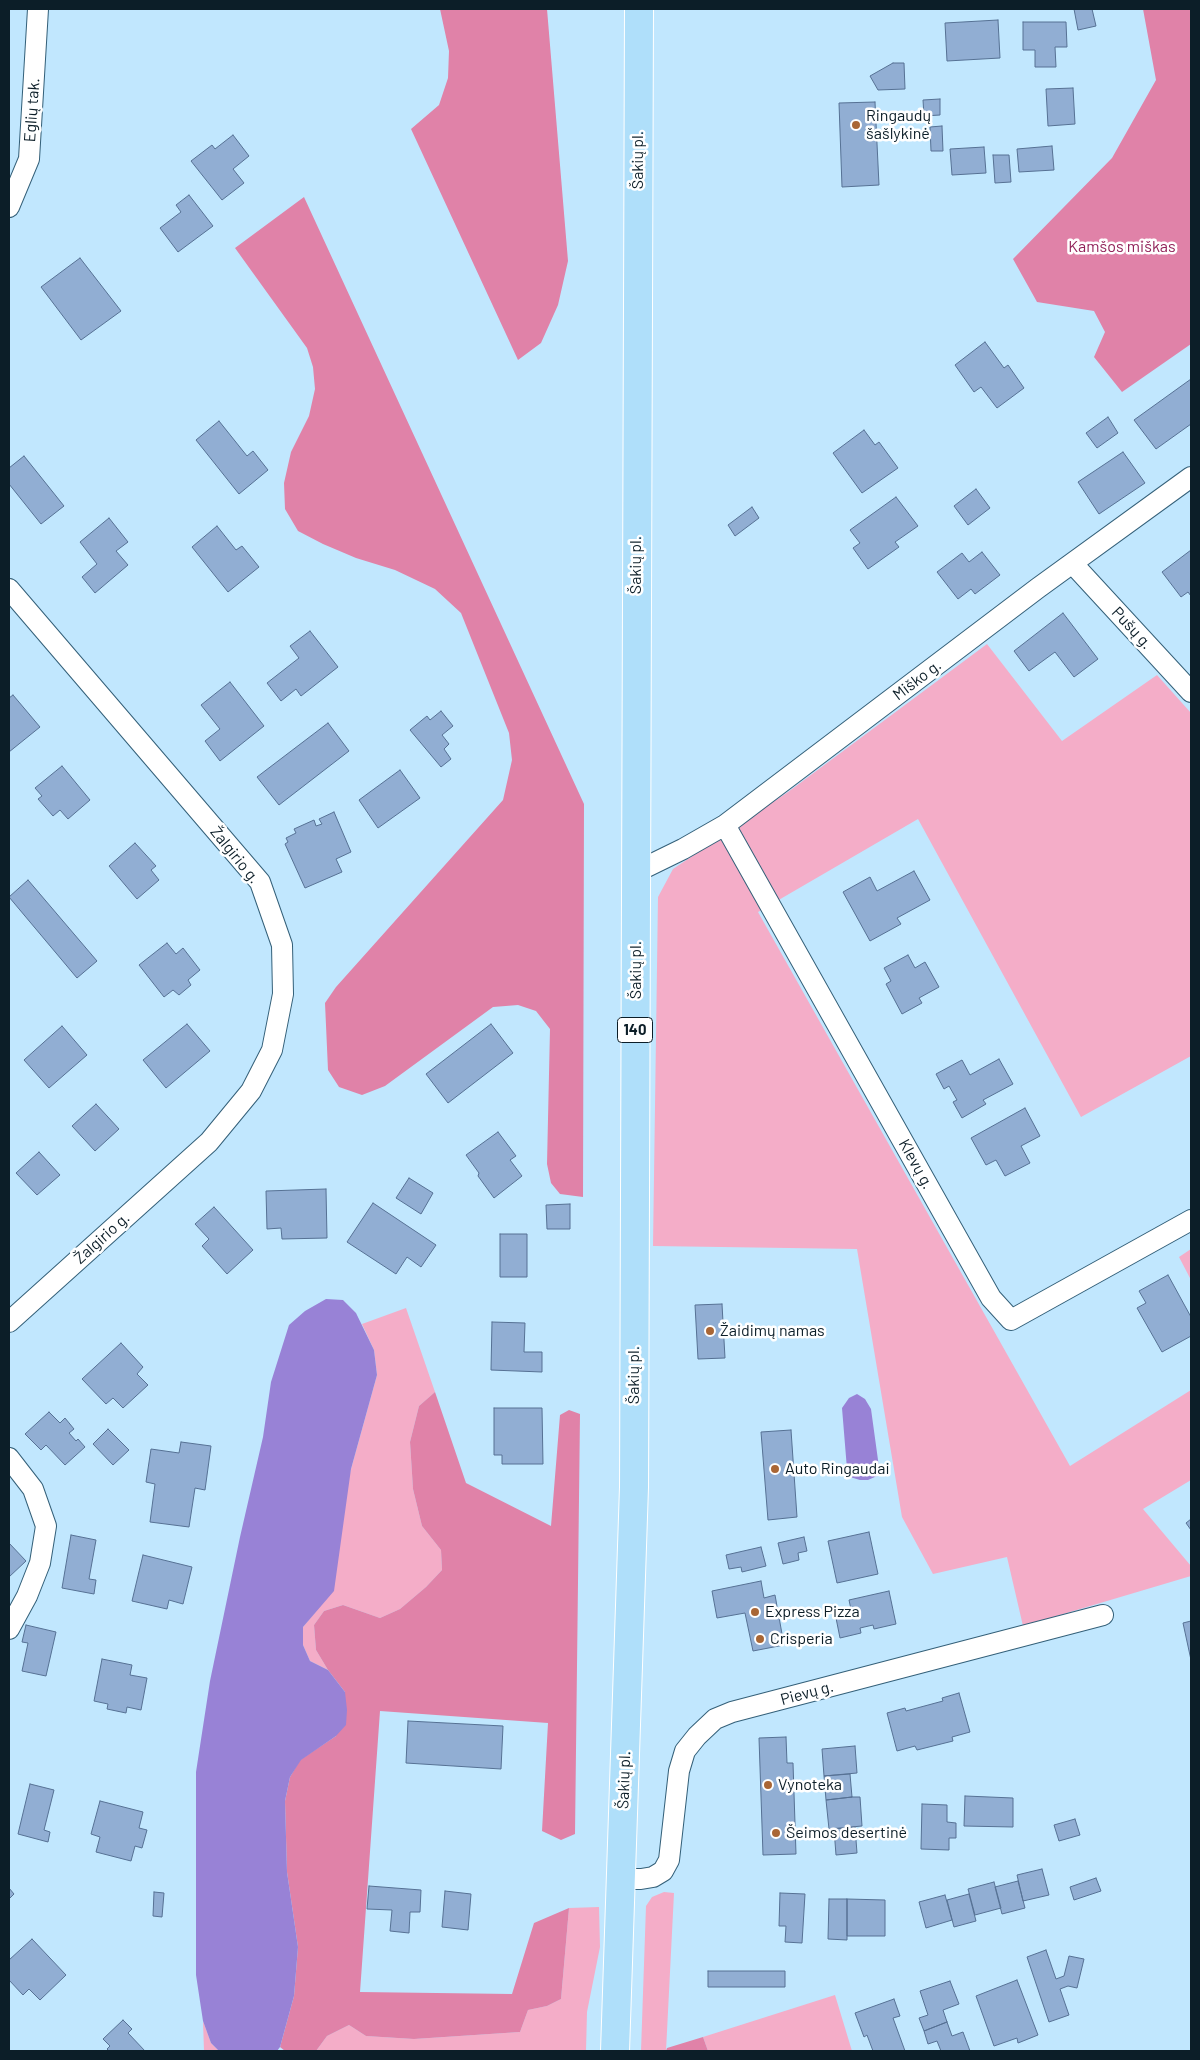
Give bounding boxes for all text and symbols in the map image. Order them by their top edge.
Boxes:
street label: Eglių tak. [20,77,44,143]
place label: Ringaudų šašlykinė [866,106,931,144]
marker: Ringaudų šašlykinė [850,119,862,131]
street label: Šakių pl. [628,131,648,189]
park label: Kamšos miškas [1068,237,1176,257]
street label: Šakių pl. [626,536,646,594]
street label: Pušų g. [1108,603,1156,653]
street label: Miško g. [889,656,945,704]
street label: Žalgirio g. [206,822,264,888]
street label: Šakių pl. [626,941,646,999]
road number: 140 [618,1018,652,1042]
street label: Klevų g. [894,1136,938,1192]
street label: Žalgirio g. [70,1208,134,1268]
place label: Žaidimų namas [720,1321,825,1341]
marker: Žaidimų namas [704,1325,716,1337]
street label: Šakių pl. [624,1346,644,1404]
place label: Auto Ringaudai [785,1459,890,1479]
marker: Auto Ringaudai [769,1463,781,1475]
place label: Express Pizza [765,1602,860,1622]
marker: Express Pizza [749,1606,761,1618]
place label: Crisperia [770,1629,833,1649]
marker: Crisperia [754,1633,766,1645]
street label: Pievų g. [778,1677,836,1709]
street label: Šakių pl. [613,1750,635,1810]
place label: Vynoteka [778,1775,842,1795]
marker: Vynoteka [762,1779,774,1791]
place label: Šeimos desertinė [786,1823,907,1843]
marker: Šeimos desertinė [770,1827,782,1839]

